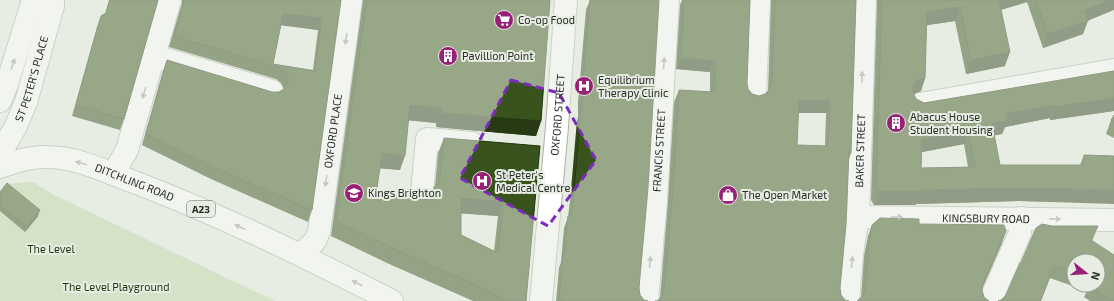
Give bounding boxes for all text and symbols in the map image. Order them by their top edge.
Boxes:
supermarket icon: Co-op Food [493,9,515,31]
place label: Co-op Food [518,13,575,26]
one-way arrow [343,33,349,45]
street label: ST PETER'S PLACE [12,34,50,124]
building icon: Pavillion Point [437,45,459,67]
place label: Pavillion Point [462,49,533,62]
one-way arrow [661,57,668,69]
one-way arrow [10,58,16,70]
one-way arrow [859,71,866,83]
street label: OXFORD STREET [547,73,567,156]
place label: Equilibrium Therapy Clinic [598,73,668,99]
hospital icon: Equilibrium Therapy Clinic [573,75,595,97]
one-way arrow [141,88,147,100]
street label: OXFORD PLACE [321,93,344,169]
street label: FRANCIS STREET [649,108,667,192]
place label: Abacus House Student Housing [910,110,993,136]
building icon: Abacus House Student Housing [885,112,907,134]
street label: BAKER STREET [852,113,867,188]
one-way arrow [74,160,86,166]
street label: DITCHLING ROAD [93,160,176,203]
place label: St Peter's Medical Centre [496,168,570,194]
hospital icon: St Peter's Medical Centre [471,170,493,192]
one-way arrow [323,175,329,187]
school or university icon: Kings Brighton [343,182,365,204]
shop icon: The Open Market [717,184,739,206]
place label: Kings Brighton [368,186,441,199]
place label: The Open Market [742,188,827,201]
road number: A23 [187,201,215,217]
street label: KINGSBURY ROAD [942,211,1030,225]
one-way arrow [891,214,904,220]
one-way arrow [1049,216,1062,222]
one-way arrow [234,224,246,230]
park label: The Level [27,242,76,255]
north arrow [1066,253,1106,293]
one-way arrow [647,256,654,268]
one-way arrow [848,256,855,268]
text: N [1089,270,1103,282]
park label: The Level Playground [63,280,169,293]
one-way arrow [351,280,363,286]

